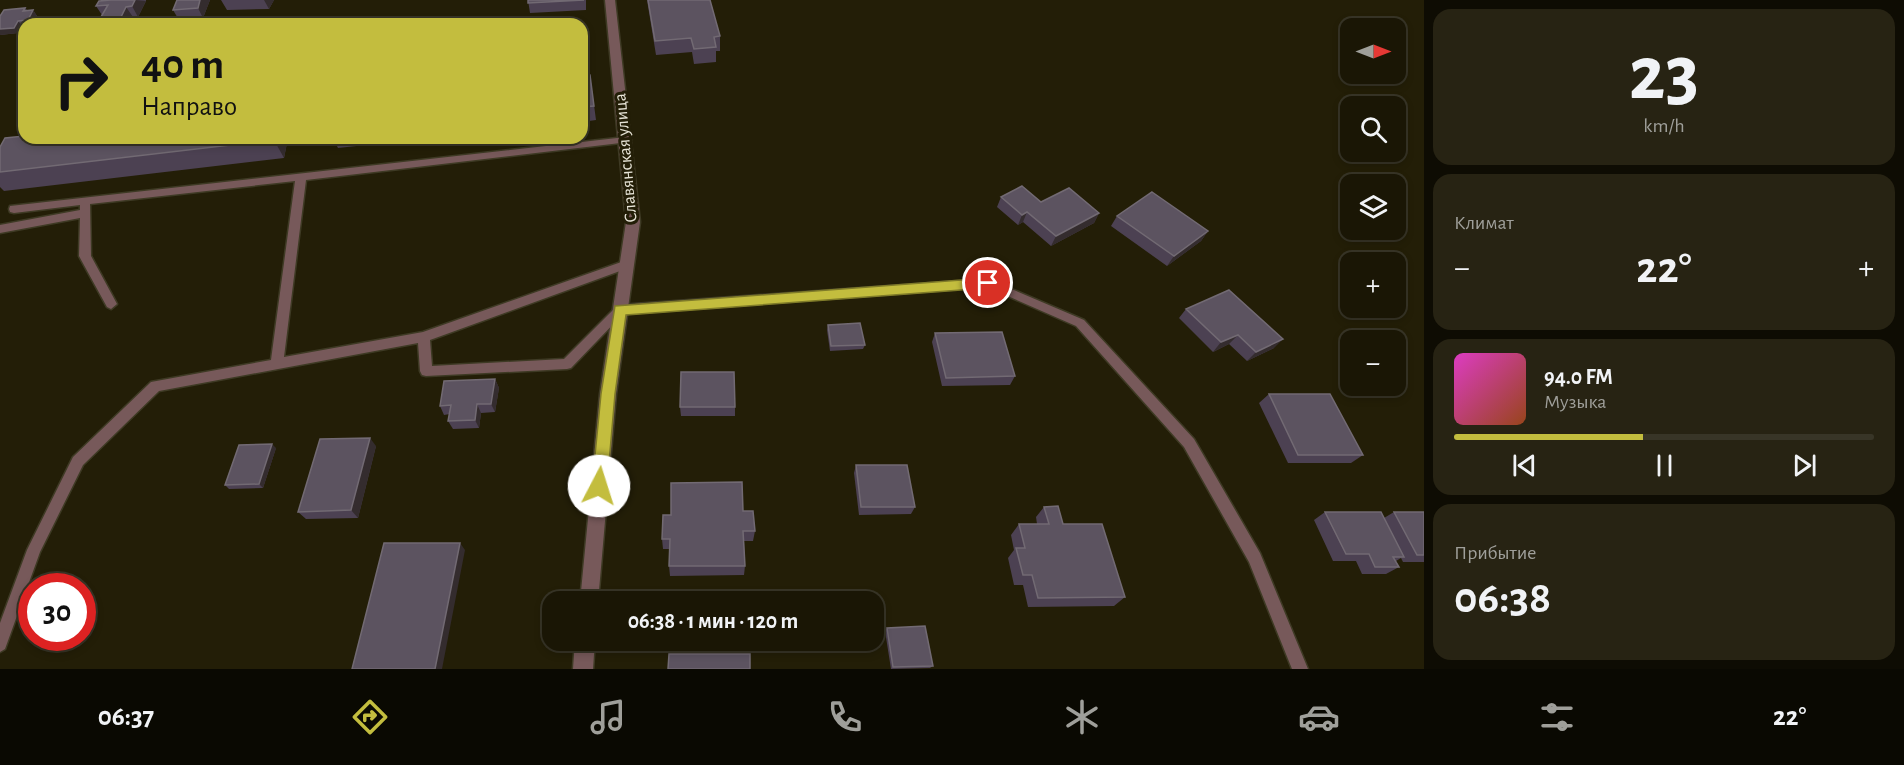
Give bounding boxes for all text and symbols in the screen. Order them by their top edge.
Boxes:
north arrow [1340,18,1406,84]
map controls [1340,18,1406,396]
text: 23 [1629,36,1699,114]
icon: right [42,42,120,120]
text: 40 m [141,44,224,86]
text: Направо [141,93,237,120]
street label: Славянская улица [611,93,641,223]
button: search [1340,96,1406,162]
text: km/h [1643,116,1685,136]
button: layers [1340,174,1406,240]
text: Климат [1454,213,1514,233]
text: 22° [1636,246,1692,291]
button: + [1340,252,1406,318]
text: − [1454,252,1470,285]
text: + [1858,252,1874,285]
pin [962,257,1013,308]
icon: arrive [971,266,1004,299]
button: − [1340,330,1406,396]
text: 94.0 FM [1544,366,1613,388]
text: Музыка [1544,392,1606,412]
icon: previous [1508,449,1541,482]
icon: pause [1648,449,1681,482]
icon: next [1788,449,1821,482]
position arrow [567,454,631,518]
text: Прибытие [1454,543,1536,563]
speed limit sign: 30 [18,573,96,651]
text: 06:38 [1454,576,1551,621]
text: 06:38 · 1 мин · 120 m [628,610,798,632]
icon: directions [349,696,391,738]
icon: music [587,696,629,738]
icon: phone [824,696,866,738]
icon: climate [1061,696,1103,738]
icon: car [1298,696,1340,738]
icon: filters [1536,696,1578,738]
text: 06:37 [98,703,154,730]
text: 22° [1773,703,1806,730]

